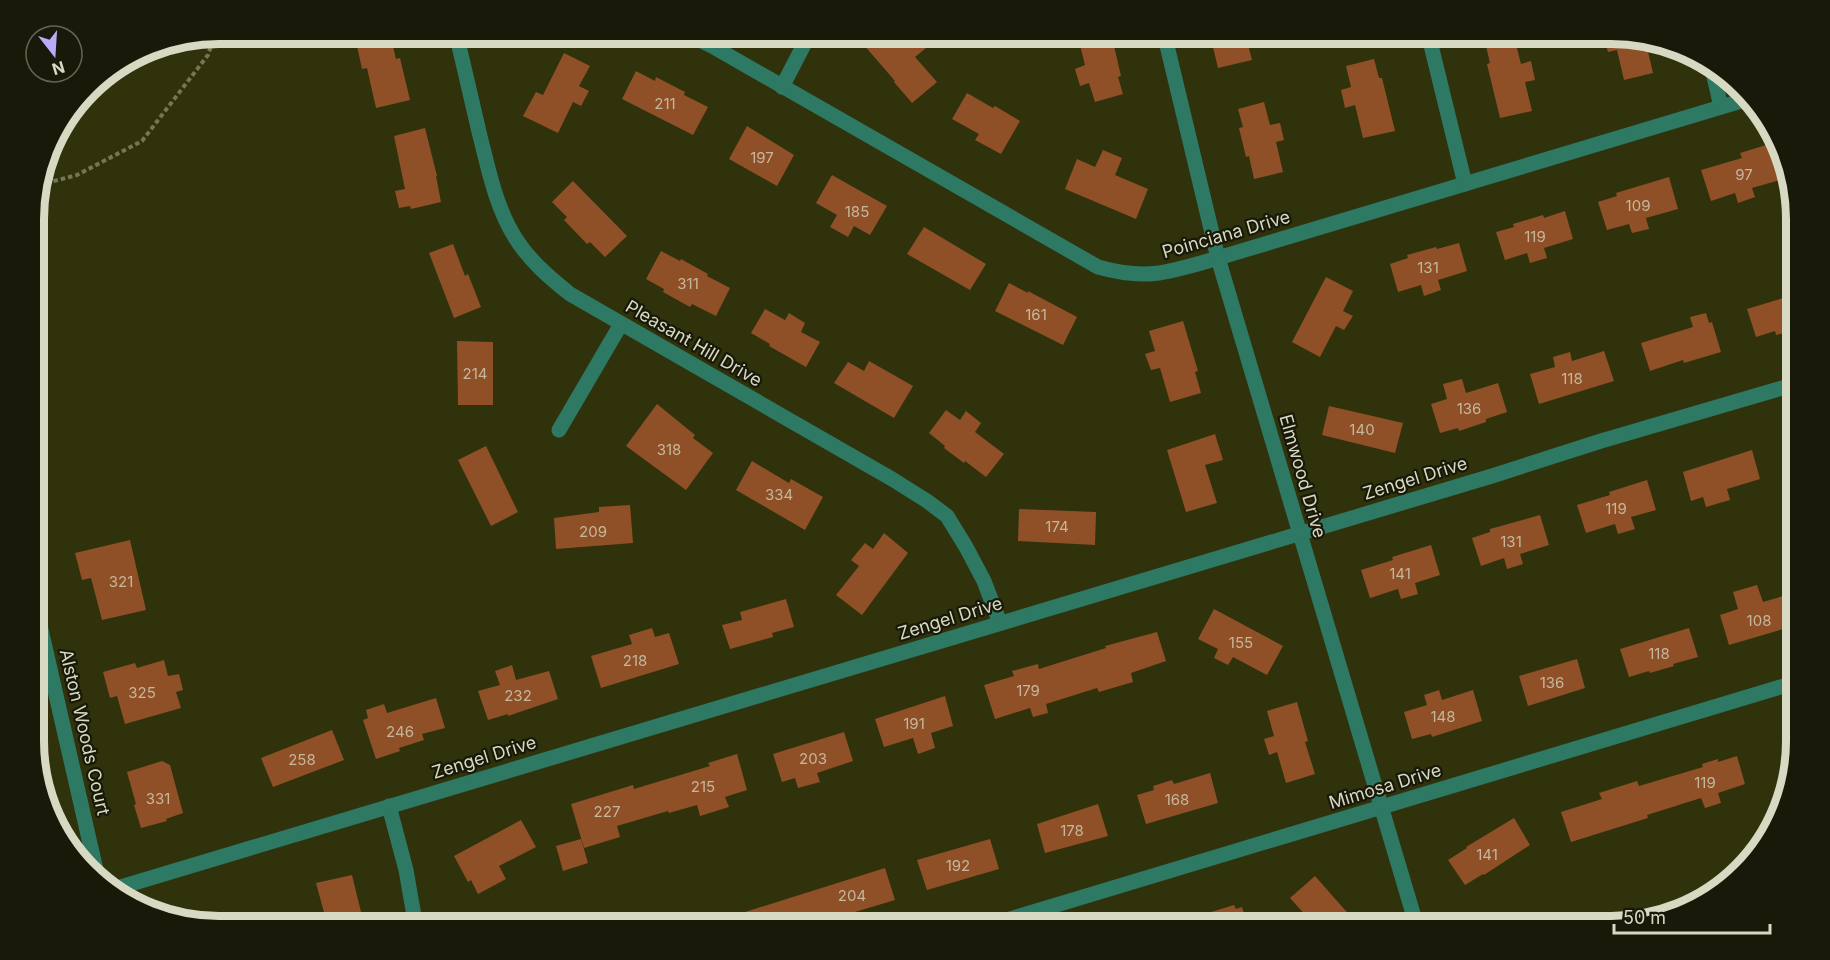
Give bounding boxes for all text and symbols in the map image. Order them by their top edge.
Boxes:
north arrow [24,24,84,84]
text: N [50,57,67,80]
house number: 211 [654,94,676,113]
house number: 197 [750,148,774,167]
house number: 97 [1735,165,1753,184]
house number: 109 [1626,196,1650,215]
house number: 185 [845,202,869,221]
street label: Poinciana Drive [1159,206,1293,262]
house number: 119 [1524,227,1546,246]
house number: 131 [1417,258,1439,277]
house number: 311 [677,274,699,293]
street label: Pleasant Hill Drive [622,295,766,391]
house number: 161 [1025,305,1047,324]
house number: 214 [463,364,487,383]
house number: 118 [1561,369,1583,388]
house number: 136 [1457,399,1481,418]
street label: Elmwood Drive [1275,412,1331,540]
house number: 140 [1349,420,1375,439]
house number: 318 [657,440,681,459]
street label: Zengel Drive [1360,452,1470,504]
house number: 334 [765,485,793,504]
house number: 119 [1605,499,1627,518]
house number: 174 [1045,517,1069,536]
house number: 209 [579,522,607,541]
house number: 131 [1500,532,1522,551]
house number: 141 [1389,564,1411,583]
house number: 321 [109,572,133,591]
street label: Zengel Drive [895,592,1005,644]
house number: 108 [1747,611,1771,630]
house number: 155 [1229,633,1253,652]
house number: 118 [1648,644,1670,663]
street label: Alston Woods Court [56,647,114,817]
house number: 218 [623,651,647,670]
house number: 136 [1540,673,1564,692]
house number: 179 [1016,681,1040,700]
house number: 325 [128,683,156,702]
house number: 232 [504,686,532,705]
house number: 148 [1430,707,1456,726]
house number: 191 [903,714,925,733]
house number: 246 [386,722,414,741]
street label: Zengel Drive [429,731,539,783]
house number: 203 [799,749,827,768]
house number: 258 [288,750,316,769]
street label: Mimosa Drive [1326,759,1444,813]
house number: 119 [1694,773,1716,792]
house number: 215 [691,777,715,796]
house number: 331 [146,789,170,808]
house number: 168 [1165,790,1189,809]
house number: 227 [594,802,620,821]
house number: 178 [1060,821,1084,840]
house number: 141 [1476,845,1498,864]
house number: 192 [946,856,970,875]
house number: 204 [838,886,866,905]
scale bar [1614,897,1770,935]
text: 50 m [1623,907,1666,928]

